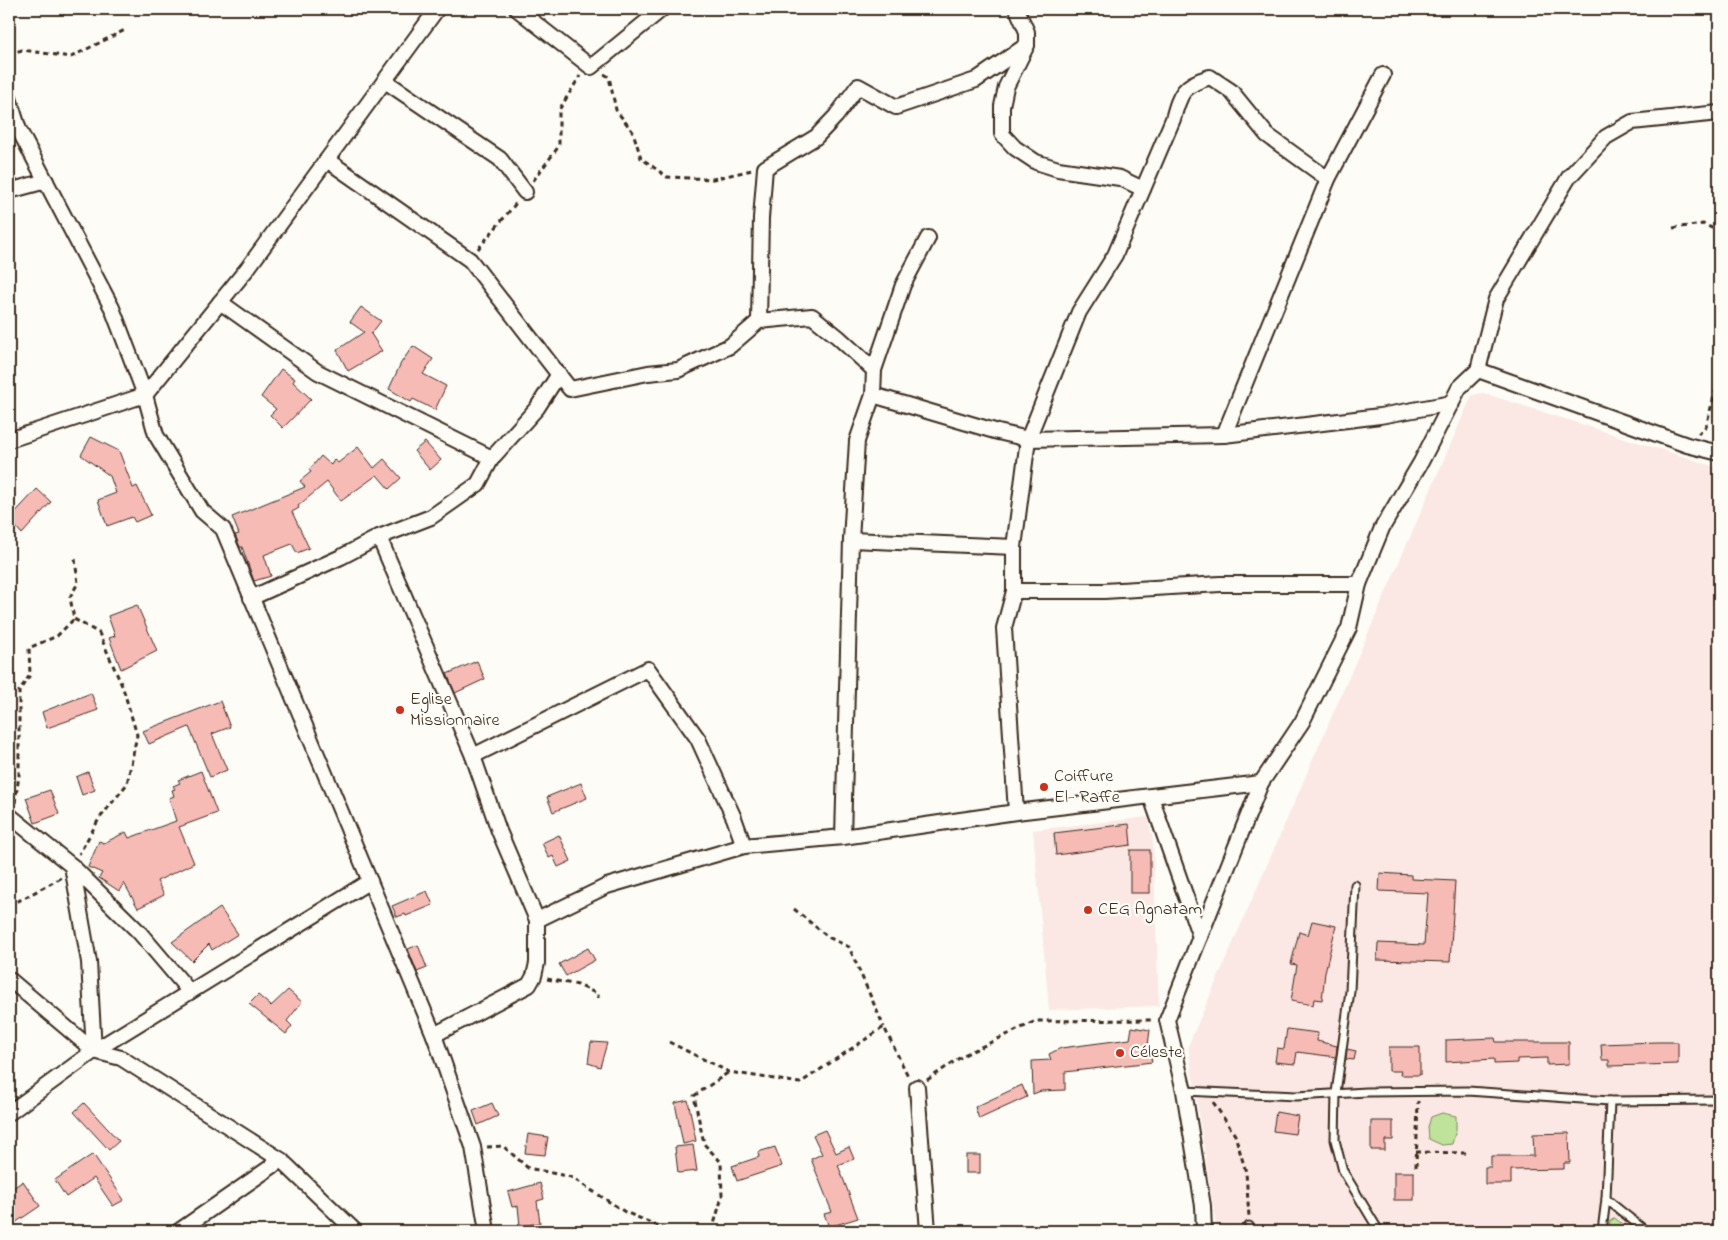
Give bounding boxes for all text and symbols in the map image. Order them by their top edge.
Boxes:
place label: Eglise Missionnaire [410,687,500,734]
marker: Eglise Missionnaire [394,704,406,716]
place label: Coiffure El- Raffe [1054,764,1121,811]
marker: Coiffure El- Raffe [1038,781,1050,793]
place label: CEG Agnatam [1098,897,1202,924]
marker: CEG Agnatam [1082,904,1094,916]
place label: Céleste [1130,1040,1183,1066]
marker: Céleste [1114,1047,1126,1059]

